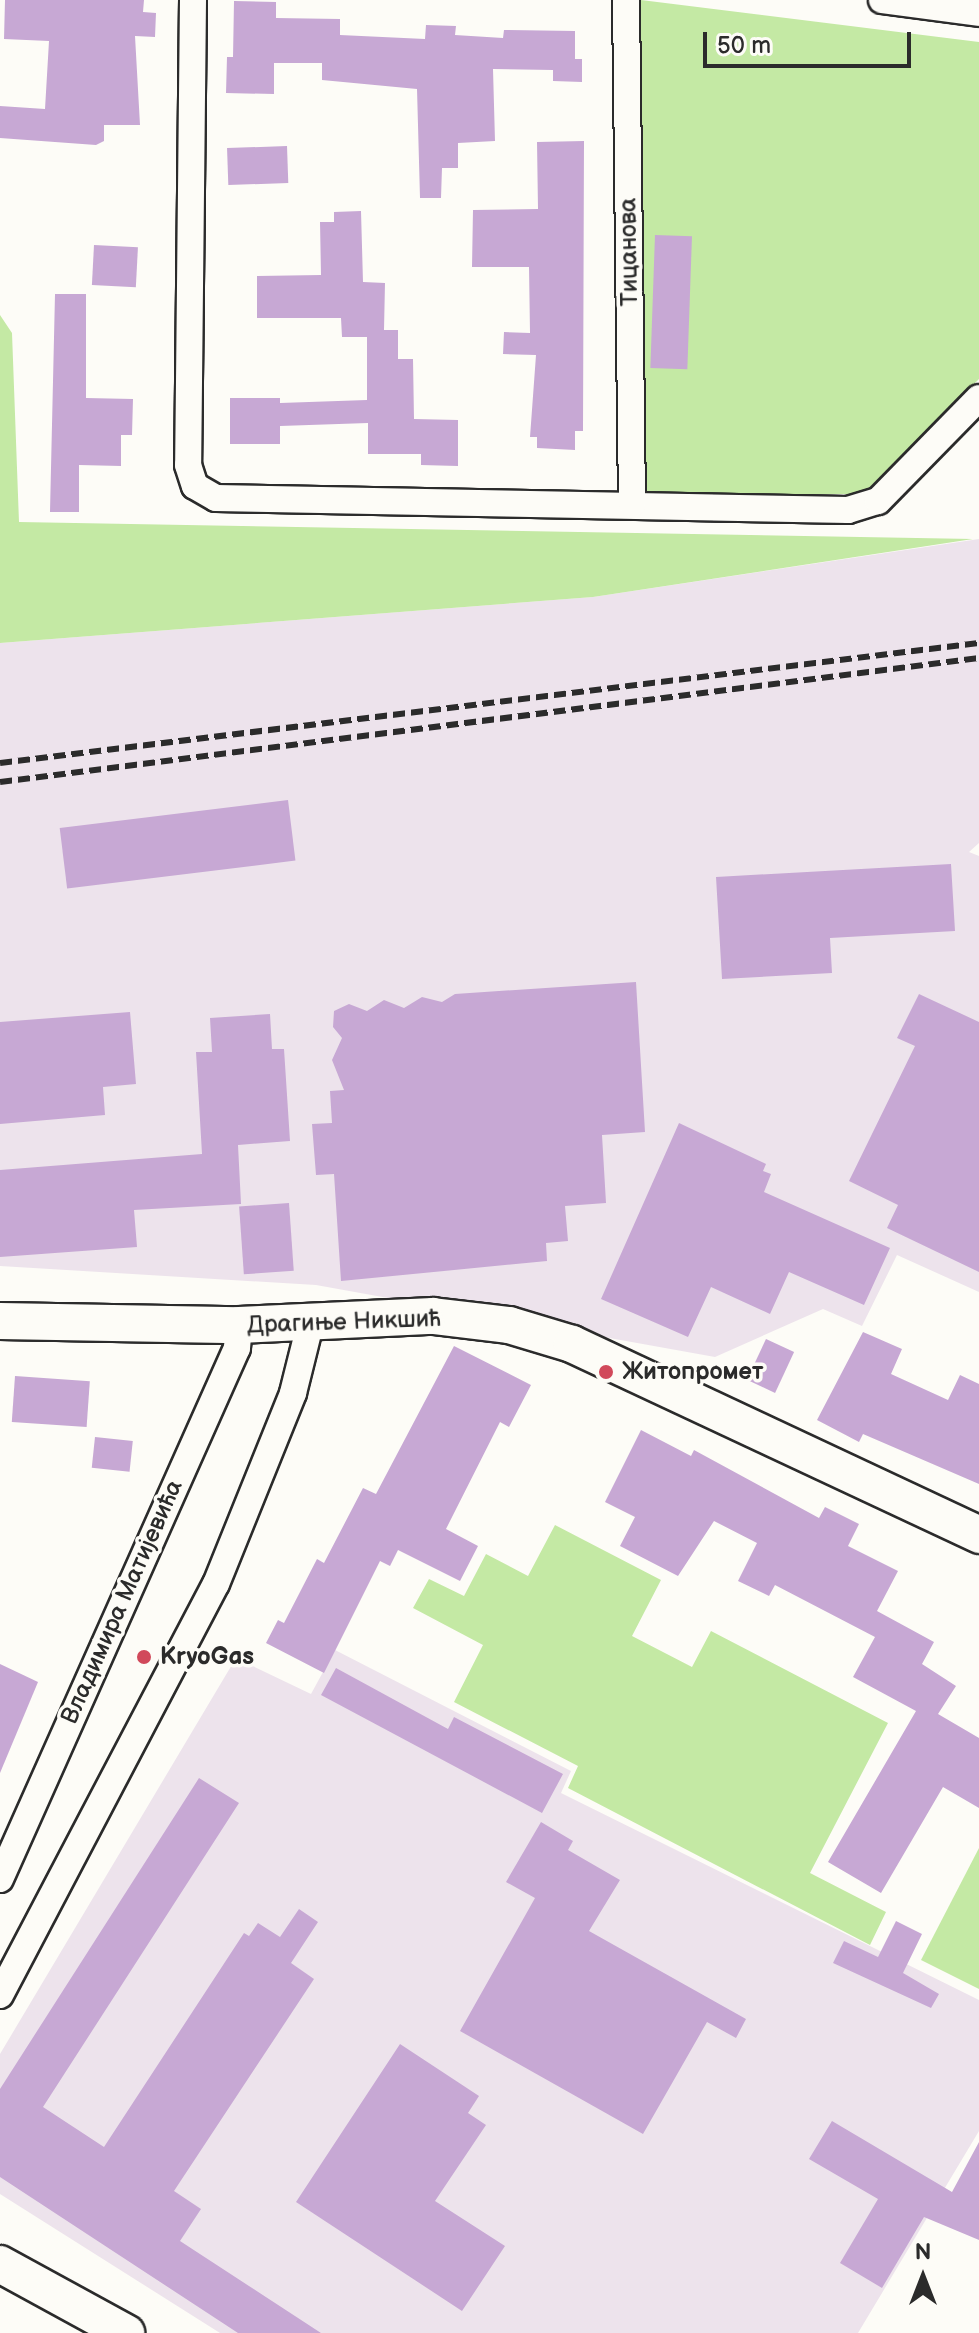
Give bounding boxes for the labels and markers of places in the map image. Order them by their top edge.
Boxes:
place label: Житопромет [622,1358,763,1386]
marker: Житопромет [597,1363,615,1381]
place label: KryoGas [160,1643,254,1671]
marker: KryoGas [135,1648,153,1666]

